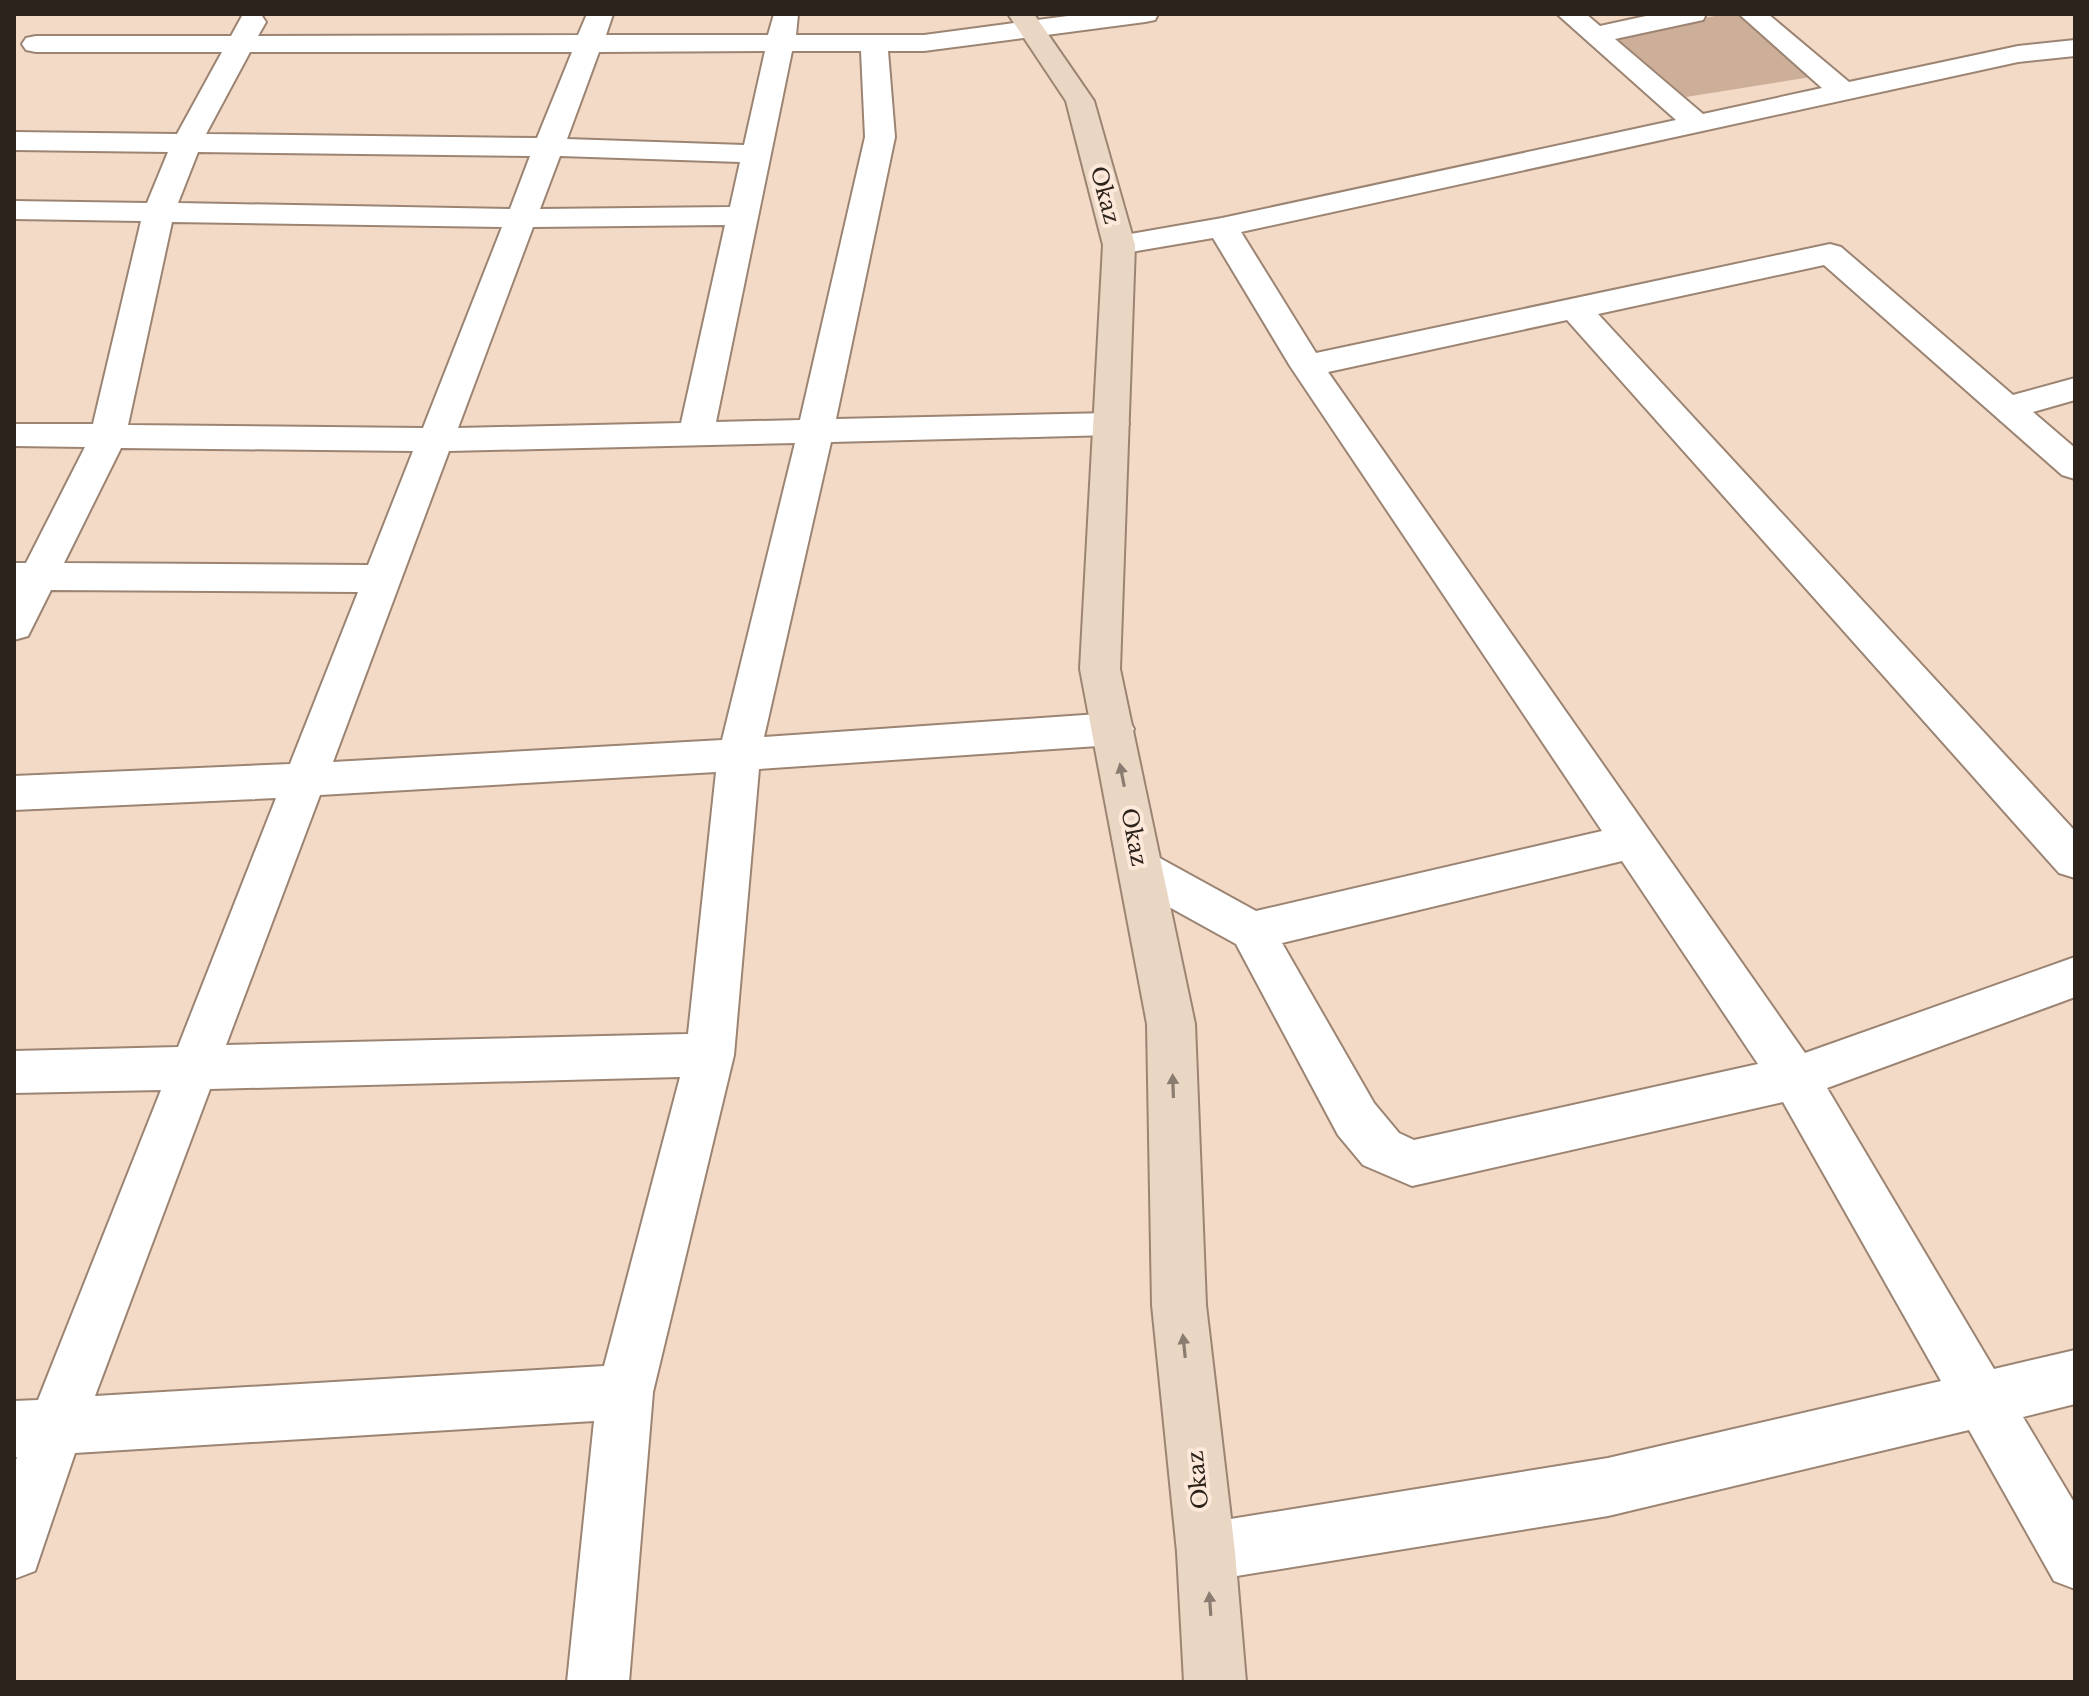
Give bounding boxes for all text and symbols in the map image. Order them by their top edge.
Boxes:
street label: Okaz [1084,163,1126,227]
one-way arrow [1115,762,1127,787]
street label: Okaz [1115,806,1153,868]
one-way arrow [1166,1073,1179,1098]
one-way arrow [1177,1333,1190,1358]
street label: Okaz [1182,1449,1214,1511]
one-way arrow [1203,1591,1216,1616]

